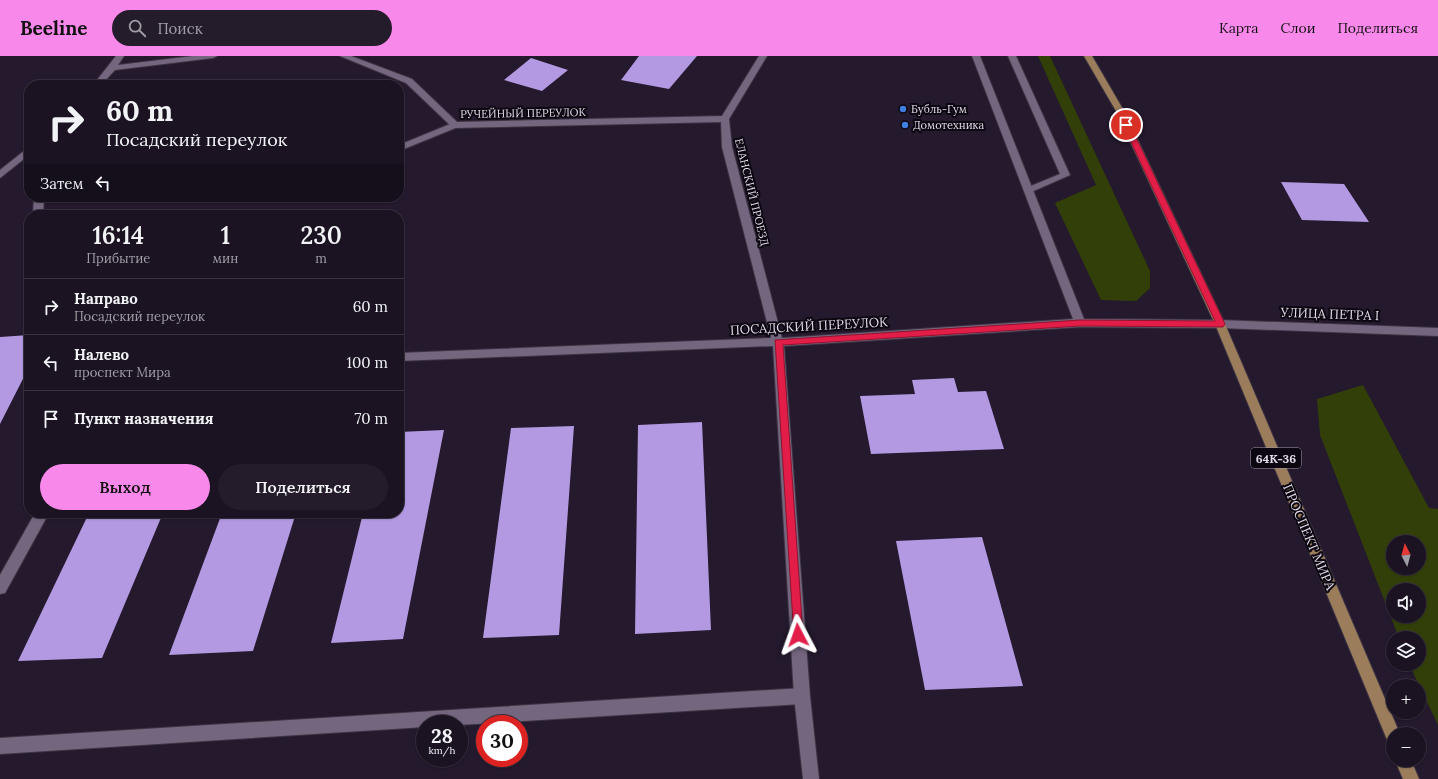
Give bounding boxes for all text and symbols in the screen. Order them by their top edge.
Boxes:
search box [112,10,392,46]
text: Beeline [20,16,88,40]
icon: search [126,17,148,39]
text: Поиск [158,19,203,38]
text: Карта [1219,19,1258,37]
text: Слои [1280,19,1315,37]
text: Поделиться [1337,19,1418,37]
text: 60 m [106,93,173,129]
icon: right [40,96,92,148]
place label: Бубль-Гум [911,102,967,116]
marker: Бубль-Гум [898,104,908,114]
street label: РУЧЕЙНЫЙ ПЕРЕУЛОК [460,105,587,121]
pin [1109,108,1143,142]
icon: arrive [1115,114,1137,136]
place label: Домотехника [913,118,984,132]
marker: Домотехника [900,120,910,130]
text: Посадский переулок [106,128,287,151]
street label: ЕЛАНСКИЙ ПРОЕЗД [732,137,772,248]
icon: left [92,172,114,194]
text: Затем [40,174,84,193]
text: 16:14 [92,220,144,251]
text: 1 [221,220,230,251]
text: 230 [301,220,342,251]
text: Прибытие [86,250,150,267]
text: мин [213,250,238,267]
text: m [315,250,327,267]
text: Направо [74,289,138,308]
icon: right [40,296,62,318]
text: 60 m [353,297,388,316]
street label: УЛИЦА ПЕТРА I [1279,304,1380,324]
text: Посадский переулок [74,308,205,325]
street label: ПОСАДСКИЙ ПЕРЕУЛОК [730,313,888,339]
text: Налево [74,345,129,364]
icon: left [40,352,62,374]
text: 100 m [347,353,388,372]
text: проспект Мира [74,364,171,381]
icon: arrive [40,408,62,430]
text: Пункт назначения [74,409,214,428]
text: 70 m [354,409,388,428]
road number: 64К-36 [1251,448,1301,468]
button: Выход [40,464,210,510]
button: Поделиться [218,464,388,510]
street label: ПРОСПЕКТ МИРА [1279,481,1339,593]
north arrow [1386,535,1426,575]
map controls [1386,535,1426,767]
button: sound [1386,583,1426,623]
position arrow [777,614,819,656]
button: layers [1386,631,1426,671]
button: + [1386,679,1426,719]
speed limit sign: 30 [476,715,528,767]
text: 28 [431,723,453,748]
button: − [1386,727,1426,767]
text: km/h [428,744,456,757]

